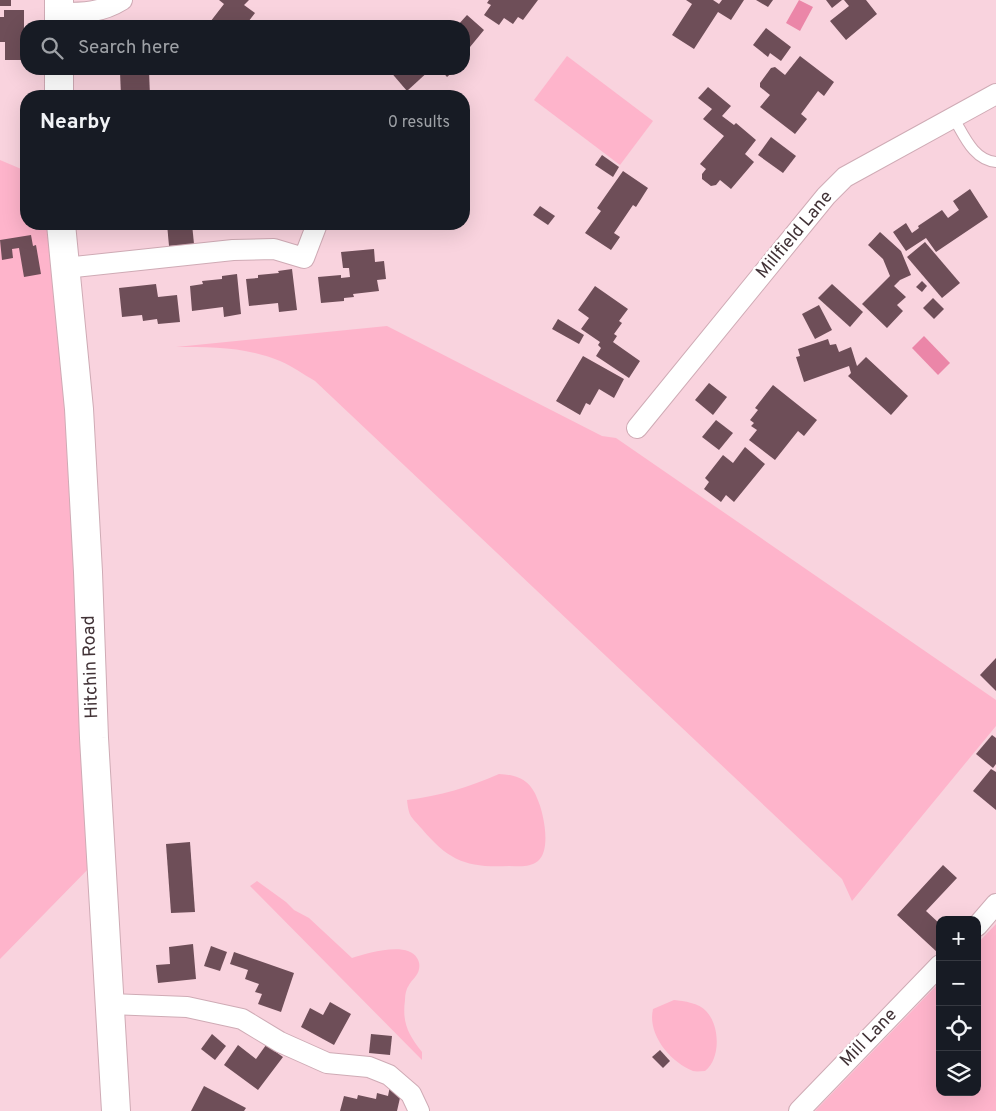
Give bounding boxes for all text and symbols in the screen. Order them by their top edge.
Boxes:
search box [20,20,470,75]
icon: search [38,34,66,62]
text: Search here [78,36,180,60]
text: Nearby [40,109,111,136]
text: 0 results [388,113,450,133]
street label: Millfield Lane [752,186,838,284]
street label: Hitchin Road [78,615,104,719]
map controls [936,916,981,1096]
button: + [936,916,981,961]
button: − [936,961,981,1006]
street label: Mill Lane [836,1004,902,1072]
button: locate [936,1006,981,1051]
button: layers [936,1051,981,1096]

